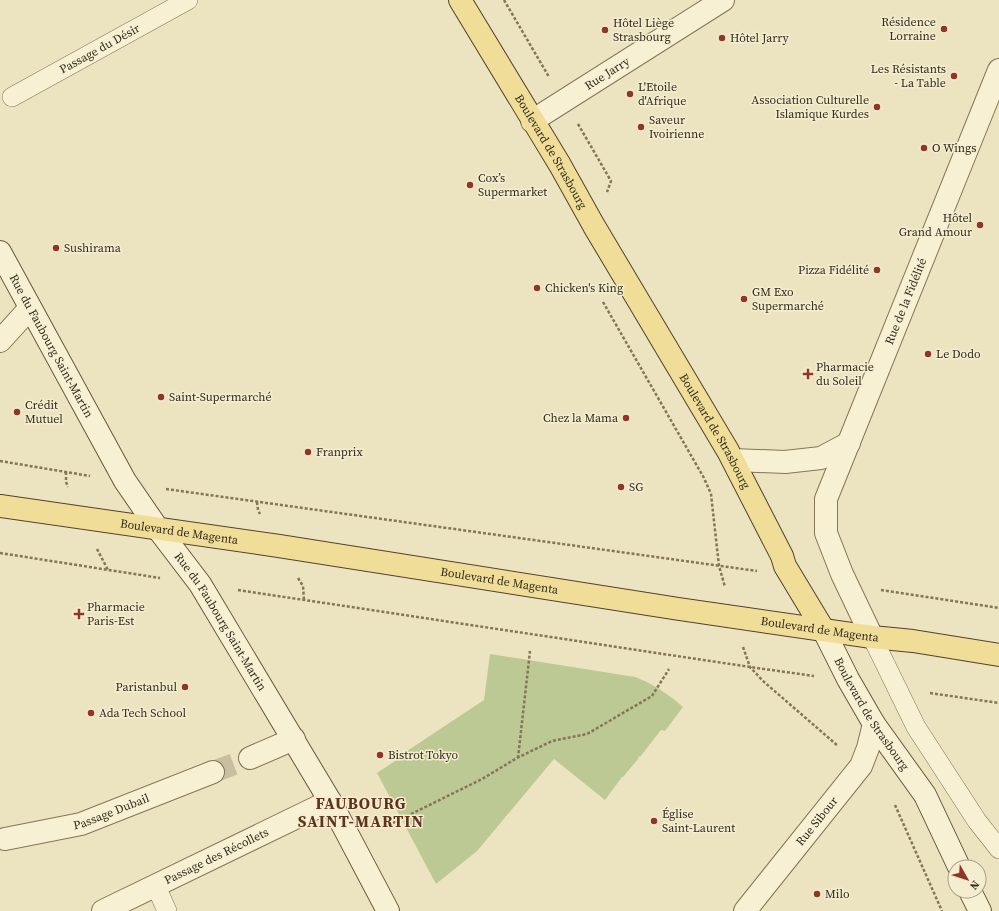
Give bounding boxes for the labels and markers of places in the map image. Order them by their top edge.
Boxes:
place label: Résidence Lorraine [881,14,936,44]
place label: Hôtel Liège Strasbourg [613,15,674,45]
marker: Résidence Lorraine [939,24,949,34]
marker: Hôtel Liège Strasbourg [600,25,610,35]
place label: Hôtel Jarry [730,30,789,46]
marker: Hôtel Jarry [717,33,727,43]
place label: Les Résistants - La Table [871,61,946,91]
marker: Les Résistants - La Table [949,71,959,81]
place label: L'Etoile d'Afrique [638,79,686,109]
marker: L'Etoile d'Afrique [625,89,635,99]
place label: Association Culturelle Islamique Kurdes [751,92,869,122]
marker: Association Culturelle Islamique Kurdes [872,102,882,112]
place label: Saveur Ivoirienne [649,112,704,142]
marker: Saveur Ivoirienne [636,122,646,132]
place label: O Wings [932,140,976,156]
marker: O Wings [919,143,929,153]
place label: Cox’s Supermarket [478,170,547,200]
marker: Cox’s Supermarket [465,180,475,190]
place label: Hôtel Grand Amour [899,210,972,240]
marker: Hôtel Grand Amour [975,220,985,230]
place label: Sushirama [64,240,122,256]
marker: Sushirama [51,243,61,253]
place label: Pizza Fidélité [798,262,869,278]
marker: Pizza Fidélité [872,265,882,275]
place label: Chicken's King [545,280,623,296]
marker: Chicken's King [532,283,542,293]
place label: GM Exo Supermarché [752,284,824,314]
marker: GM Exo Supermarché [739,294,749,304]
place label: Le Dodo [936,346,981,362]
marker: Le Dodo [923,349,933,359]
place label: Pharmacie du Soleil [816,359,874,389]
marker: Pharmacie du Soleil [803,369,813,379]
place label: Saint-Supermarché [169,389,272,405]
marker: Saint-Supermarché [156,392,166,402]
place label: Crédit Mutuel [25,397,63,427]
marker: Crédit Mutuel [12,407,22,417]
place label: Chez la Mama [543,410,619,426]
marker: Chez la Mama [621,413,631,423]
place label: Franprix [316,444,363,460]
marker: Franprix [303,447,313,457]
place label: SG [629,479,643,495]
marker: SG [616,482,626,492]
place label: Pharmacie Paris-Est [87,599,145,629]
marker: Pharmacie Paris-Est [74,609,84,619]
place label: Paristanbul [115,679,177,695]
marker: Paristanbul [180,682,190,692]
place label: Ada Tech School [99,705,186,721]
marker: Ada Tech School [86,708,96,718]
place label: Bistrot Tokyo [388,747,458,763]
marker: Bistrot Tokyo [375,750,385,760]
place label: Église Saint-Laurent [662,806,735,836]
marker: Église Saint-Laurent [649,816,659,826]
place label: Milo [825,886,850,902]
marker: Milo [812,889,822,899]

